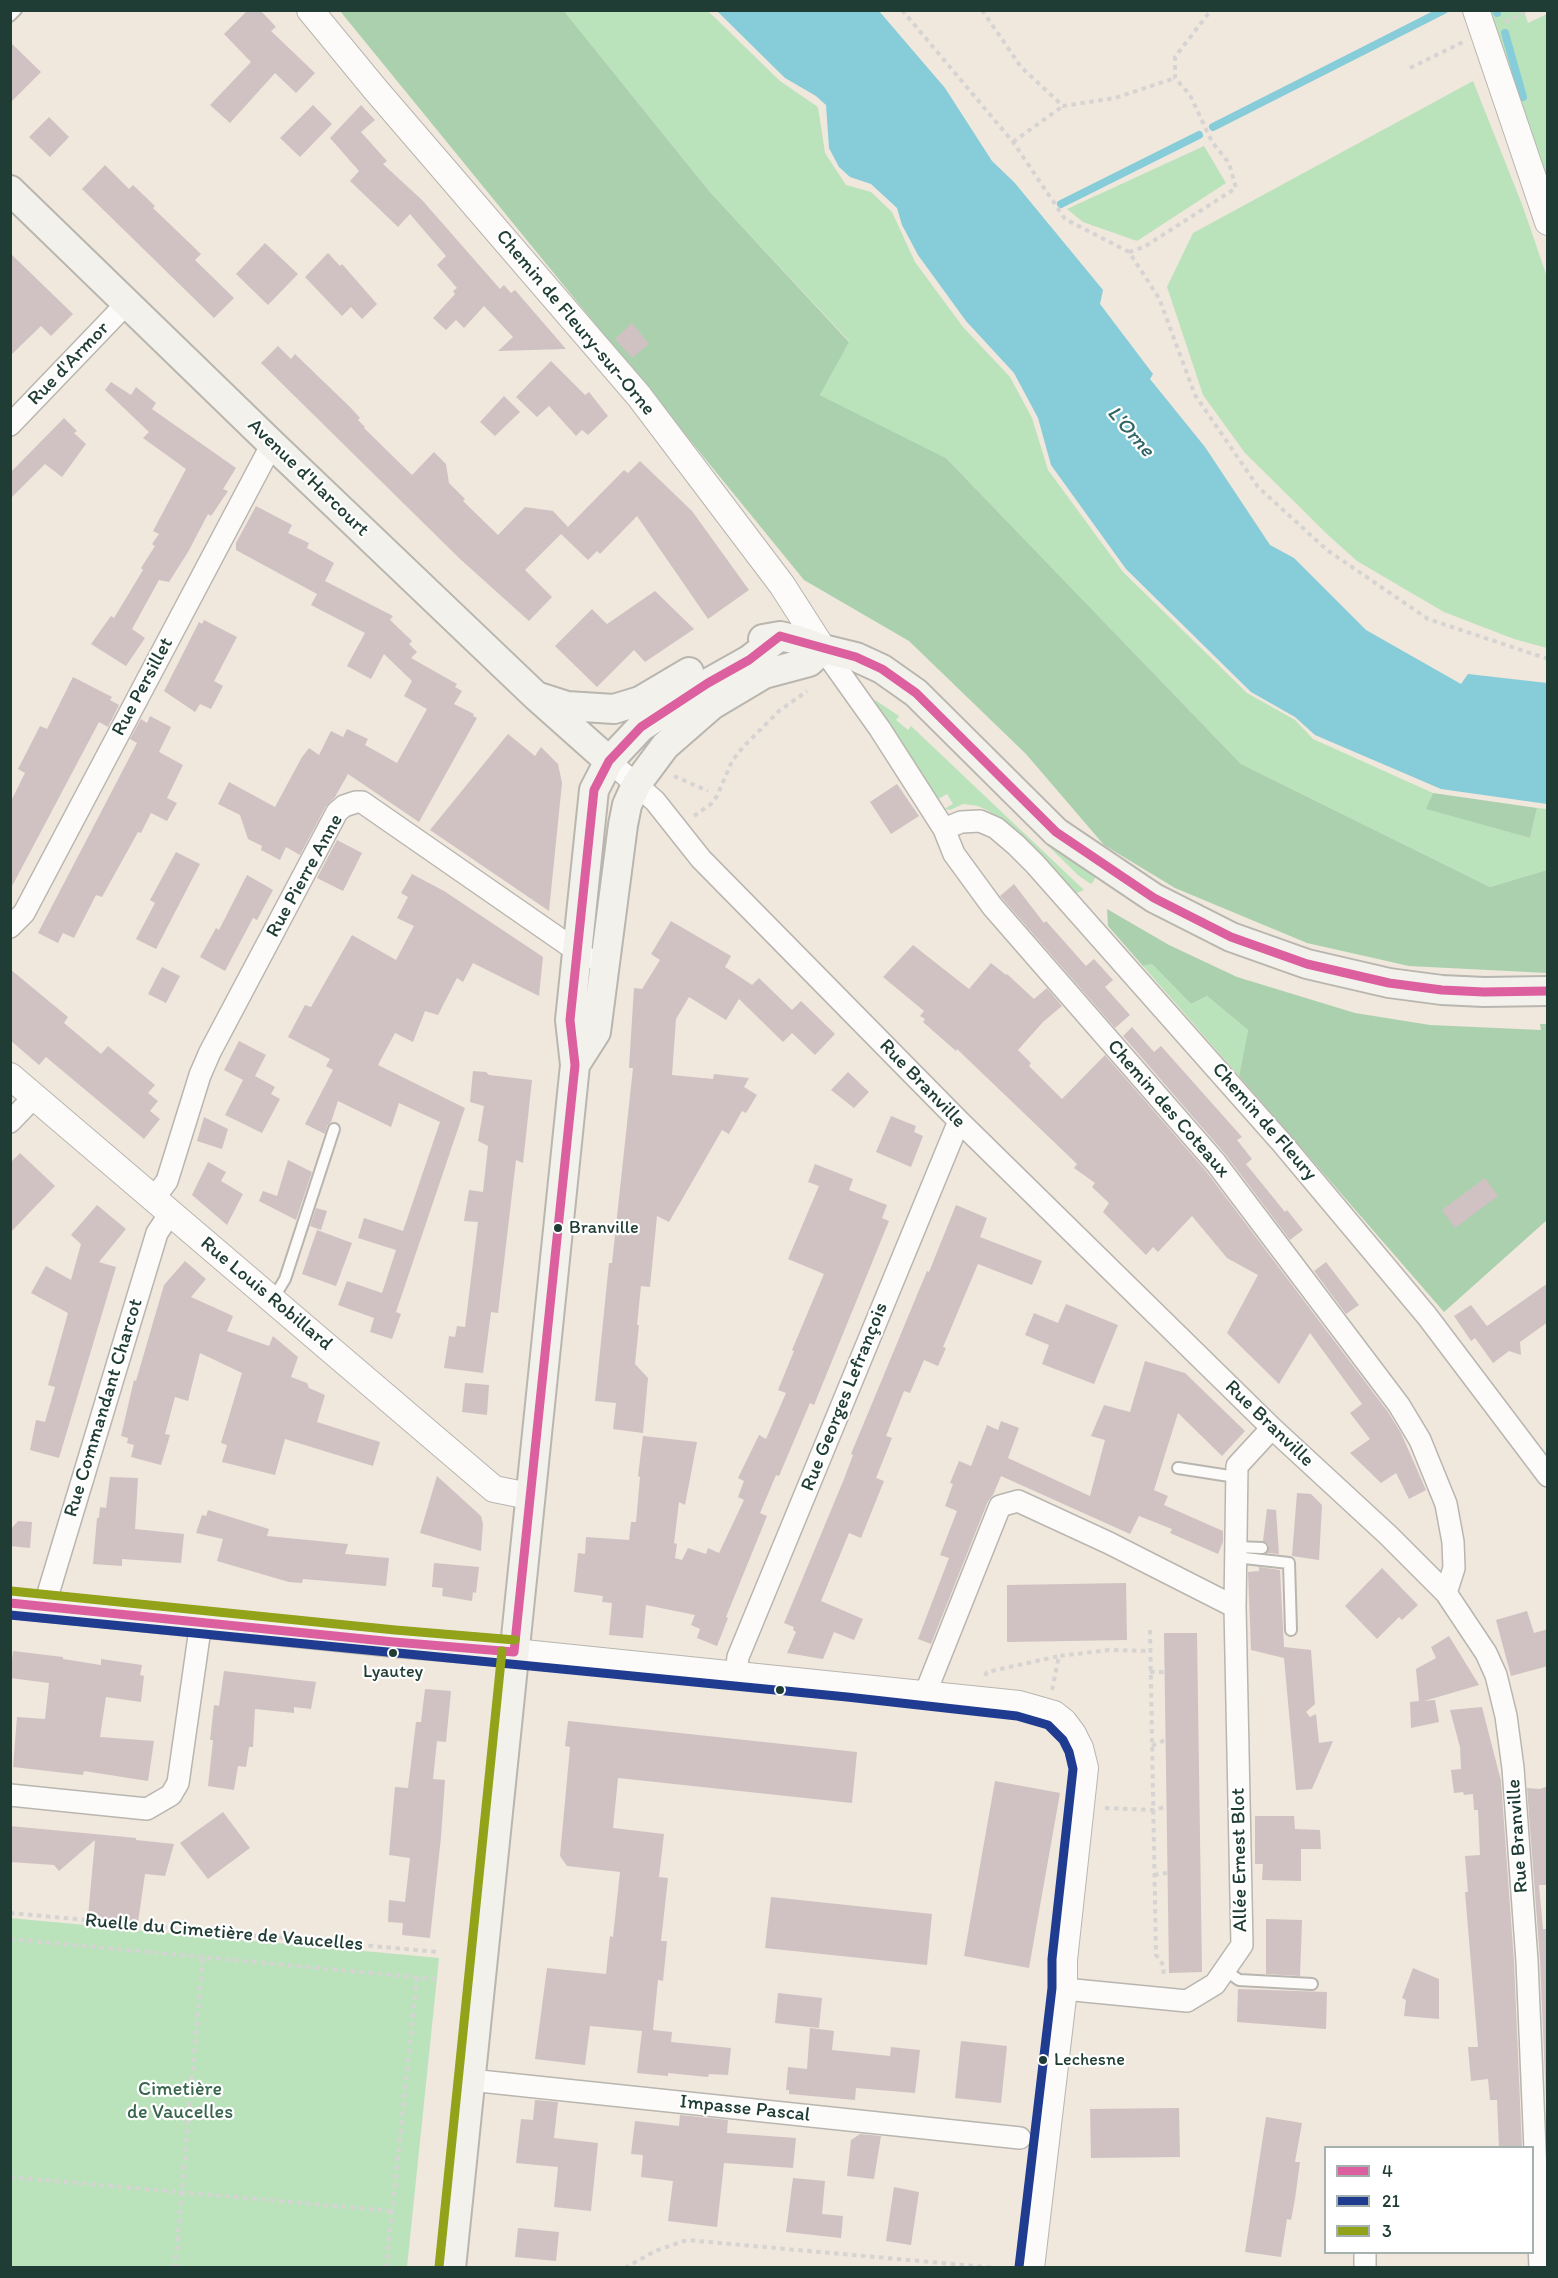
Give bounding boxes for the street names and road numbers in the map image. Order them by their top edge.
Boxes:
street label: Chemin de Fleury-sur-Orne [490,225,660,421]
street label: Rue d'Armor [23,317,115,411]
street label: Avenue d'Harcourt [242,414,374,542]
street label: Rue Persillet [107,634,179,740]
street label: Rue Pierre Anne [261,810,349,942]
street label: Rue Branville [874,1035,970,1133]
street label: Chemin des Coteaux [1102,1035,1234,1183]
street label: Chemin de Fleury [1206,1058,1322,1186]
street label: Rue Louis Robillard [195,1232,337,1356]
street label: Rue Commandant Charcot [59,1296,149,1520]
street label: Rue Georges Lefrançois [796,1299,894,1495]
street label: Rue Branville [1220,1376,1318,1472]
street label: Rue Branville [1502,1778,1534,1894]
street label: Allée Ernest Blot [1227,1788,1253,1932]
street label: Ruelle du Cimetière de Vaucelles [84,1909,364,1957]
street label: Impasse Pascal [679,2090,811,2128]

